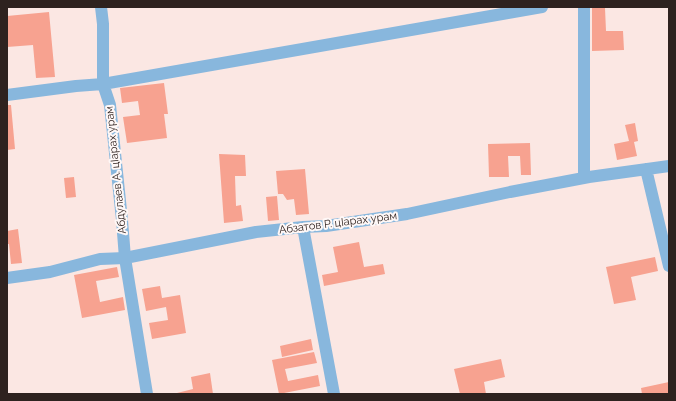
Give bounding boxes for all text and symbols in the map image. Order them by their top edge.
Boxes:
street label: Абдулаев А. цIарах урам [103,105,129,235]
street label: Абзатов Р. цIарах урам [278,209,398,237]

